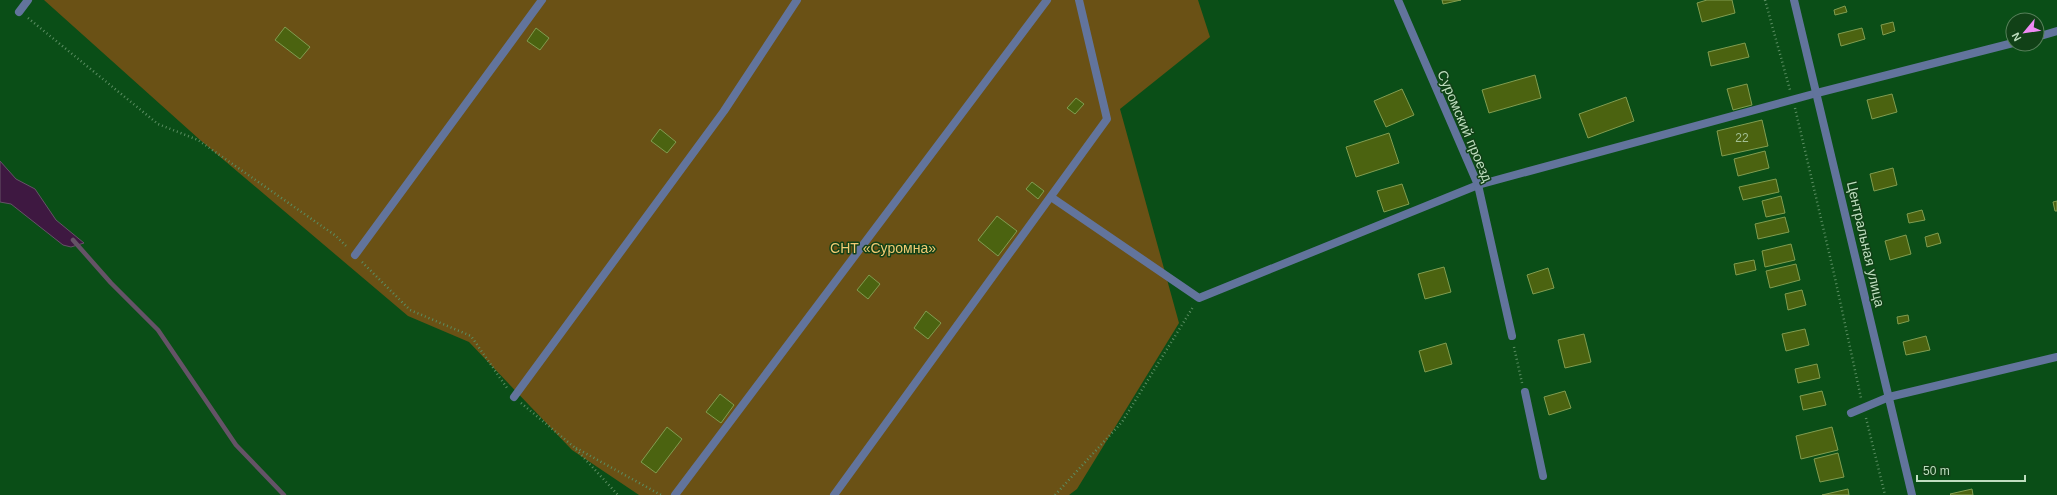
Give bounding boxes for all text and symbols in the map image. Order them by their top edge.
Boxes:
north arrow [2005,12,2045,52]
text: N [2009,30,2023,43]
street label: Суромский проезд [1434,68,1496,184]
house number: 22 [1735,131,1749,145]
street label: Центральная улица [1844,179,1888,309]
park label: СНТ «Суромна» [830,240,936,256]
scale bar [1917,457,2025,483]
text: 50 m [1923,464,1950,478]

